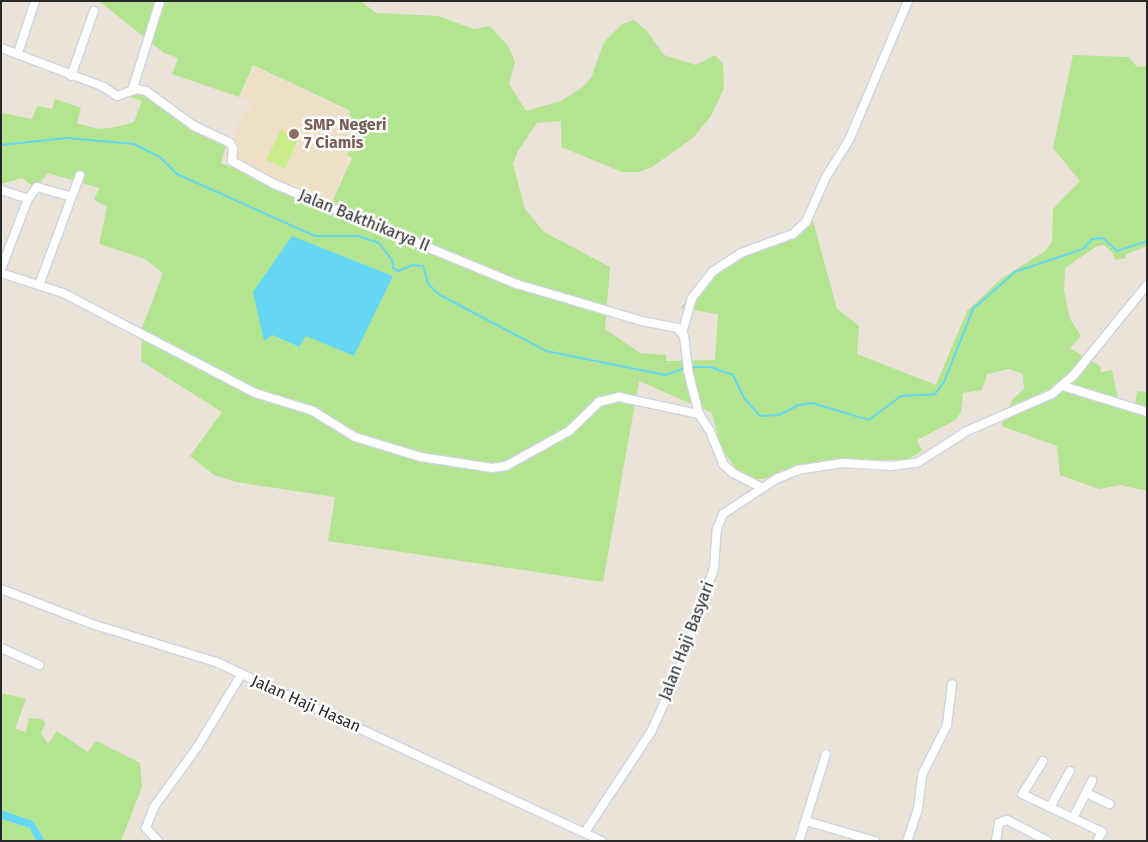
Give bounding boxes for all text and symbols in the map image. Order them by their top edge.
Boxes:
place label: SMP Negeri 7 Ciamis [304,115,387,153]
marker: SMP Negeri 7 Ciamis [288,128,300,140]
street label: Jalan Bakthikarya II [296,186,432,256]
street label: Jalan Haji Basyari [656,579,718,703]
street label: Jalan Haji Hasan [248,671,364,737]

